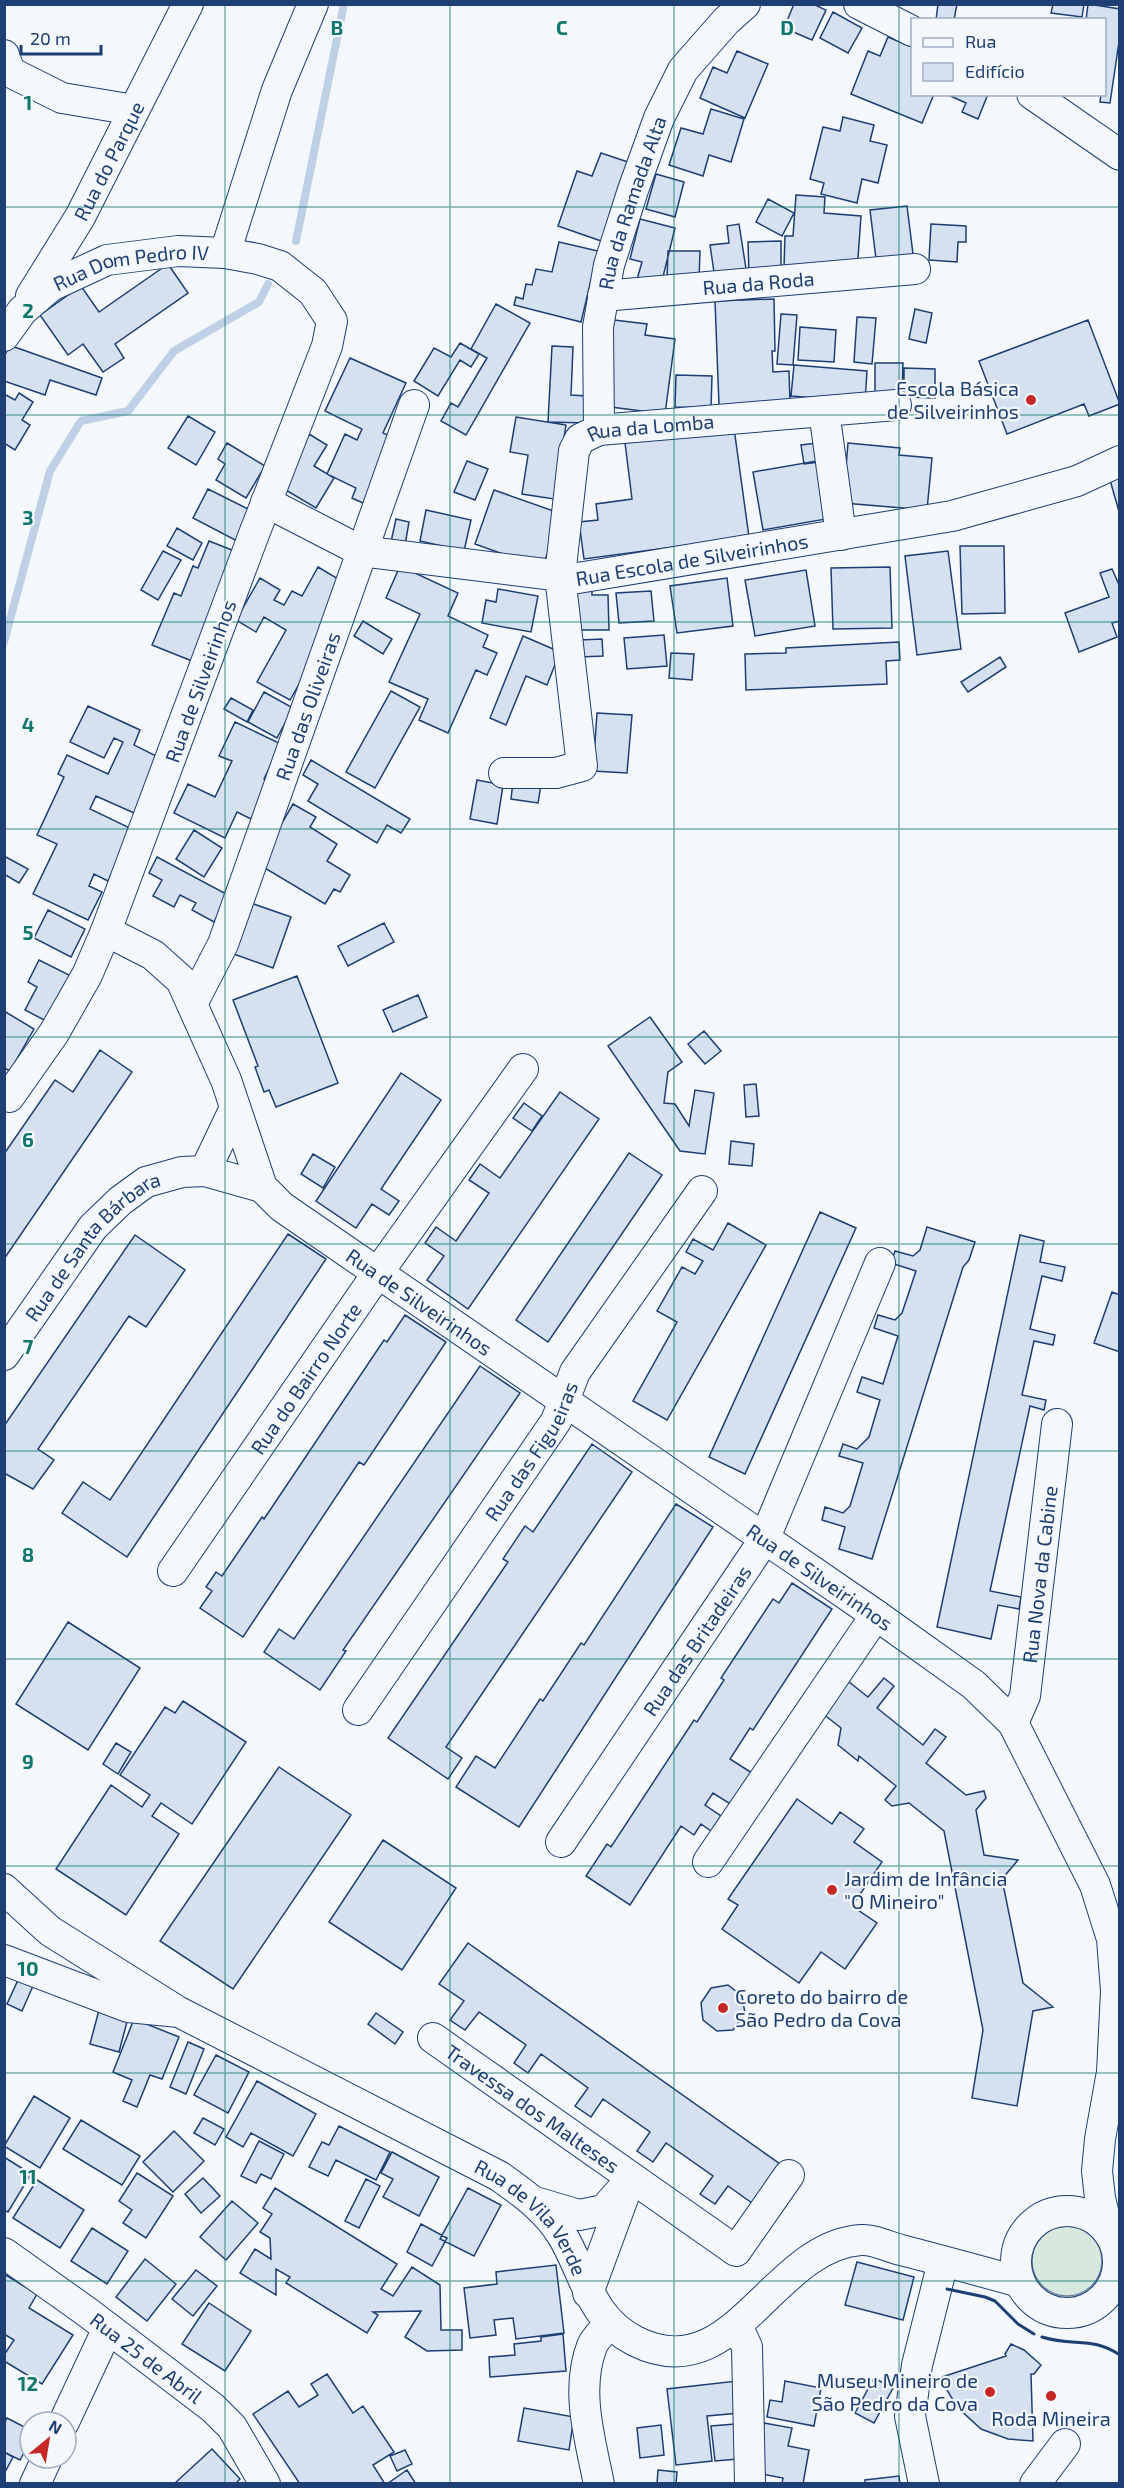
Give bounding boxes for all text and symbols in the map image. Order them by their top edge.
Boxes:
text: B [331,15,343,39]
text: C [556,15,568,39]
text: D [780,15,794,39]
scale bar [21,18,100,56]
legend [911,18,1106,96]
text: 20 m [30,27,71,49]
text: Rua [965,30,996,52]
text: Edifício [965,60,1025,82]
text: 1 [24,90,32,114]
street label: Rua do Parque [68,97,149,224]
street label: Rua da Ramada Alta [593,113,671,291]
street label: Rua Dom Pedro IV [49,239,210,295]
street label: Rua da Roda [701,266,815,299]
text: 2 [22,298,34,322]
place label: Escola Básica de Silveirinhos [887,376,1019,423]
marker: Escola Básica de Silveirinhos [1024,393,1038,407]
street label: Rua da Lomba [583,408,715,446]
text: 3 [22,505,34,529]
street label: Rua Escola de Silveirinhos [574,528,810,590]
street label: Rua de Silveirinhos [159,596,241,766]
street label: Rua das Oliveiras [270,628,345,784]
text: 4 [22,712,35,736]
text: 5 [22,920,34,944]
text: 6 [22,1127,34,1151]
street label: Rua de Santa Bárbara [19,1167,163,1326]
street label: Rua de Silveirinhos [342,1243,497,1360]
street label: Rua do Bairro Norte [245,1298,366,1458]
text: 7 [23,1334,34,1358]
street label: Rua das Figueiras [479,1378,582,1525]
street label: Rua Nova da Cabine [1017,1484,1062,1664]
street label: Rua de Silveirinhos [743,1518,898,1635]
text: 8 [22,1542,34,1566]
street label: Rua das Britadeiras [637,1560,756,1720]
text: 9 [22,1749,34,1773]
place label: Jardim de Infância "O Mineiro" [844,1866,1007,1913]
marker: Jardim de Infância "O Mineiro" [825,1883,839,1897]
text: 10 [17,1956,39,1980]
place label: Coreto do bairro de São Pedro da Cova [735,1984,908,2031]
marker: Coreto do bairro de São Pedro da Cova [716,2001,730,2015]
street label: Travessa dos Malteses [441,2039,624,2178]
street label: Rua de Vila Verde [471,2154,592,2279]
text: 11 [19,2164,37,2188]
street label: Rua 25 de Abril [86,2307,208,2408]
place label: Museu Mineiro de São Pedro da Cova [812,2368,978,2415]
text: 12 [18,2371,38,2395]
marker: Museu Mineiro de São Pedro da Cova [983,2385,997,2399]
marker: Roda Mineira [1044,2389,1058,2403]
place label: Roda Mineira [991,2406,1111,2430]
north arrow [18,2410,78,2470]
text: N [46,2415,66,2438]

